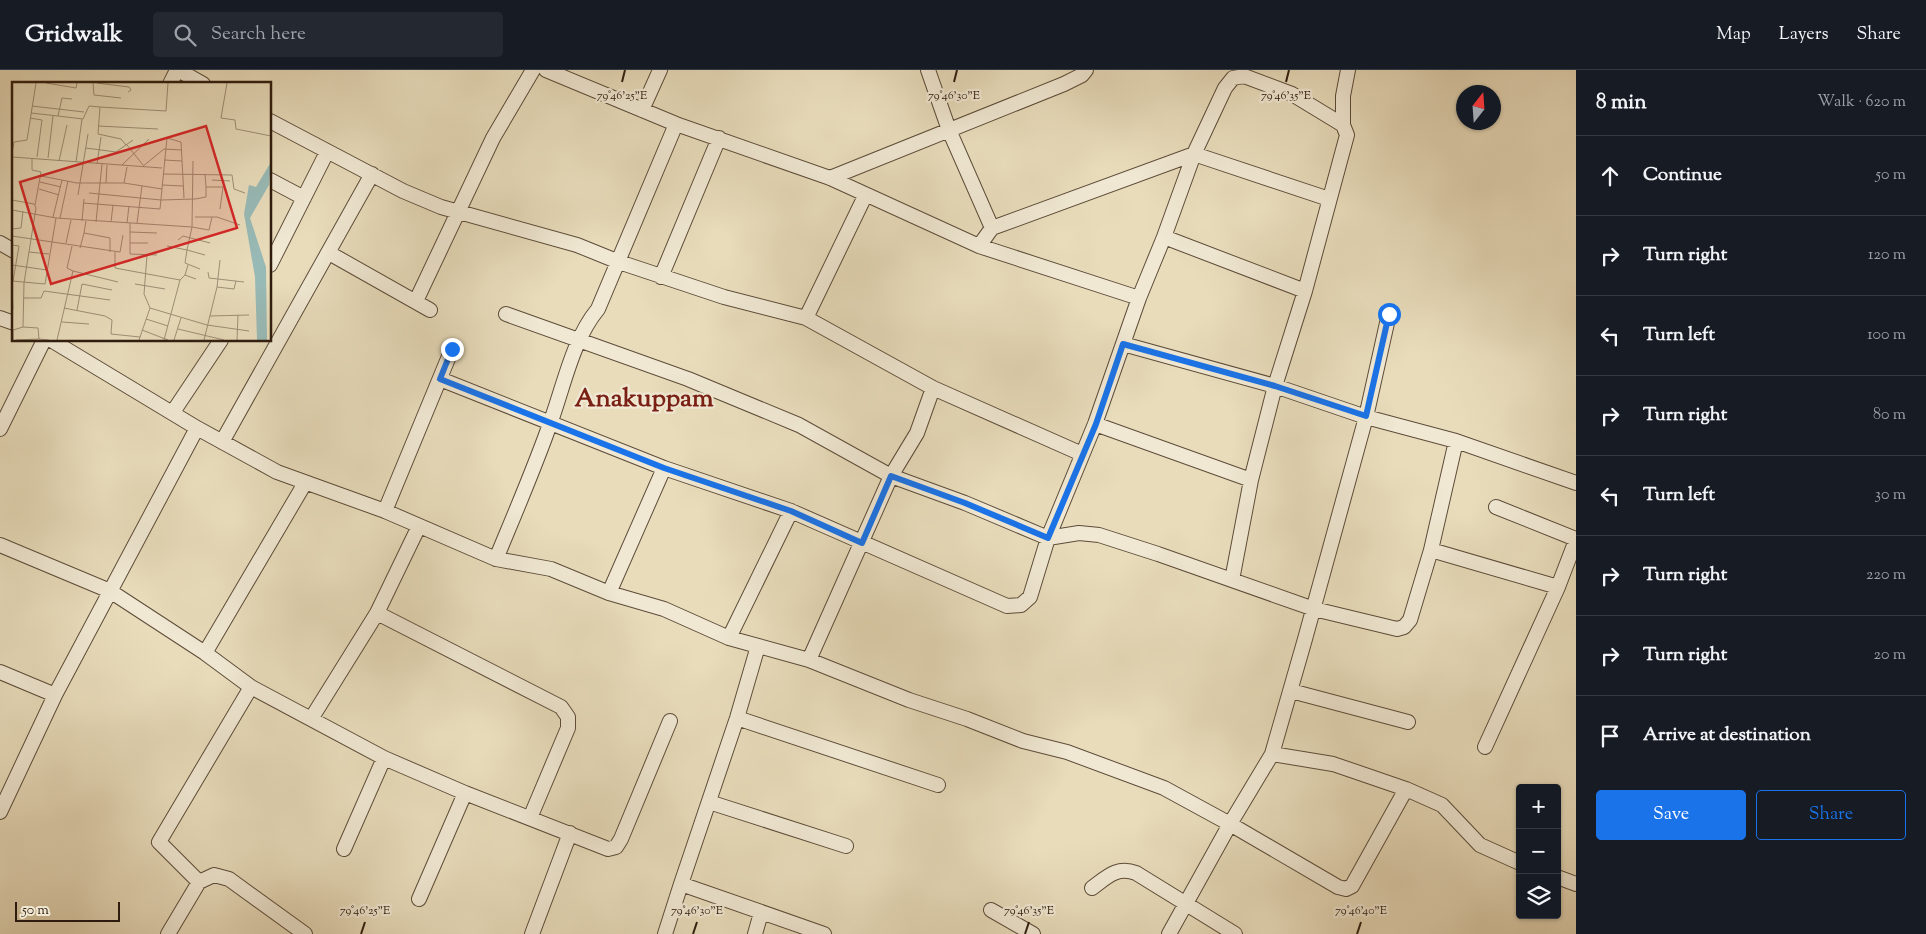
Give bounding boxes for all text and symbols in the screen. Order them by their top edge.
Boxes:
search box [153,12,503,57]
text: Gridwalk [25,18,123,52]
icon: search [171,21,199,49]
text: Search here [211,21,306,48]
text: Map [1716,22,1751,48]
text: Layers [1779,22,1829,48]
text: Share [1857,22,1901,48]
inset map [12,82,271,341]
north arrow [1456,85,1501,130]
text: 79°46'25"E [597,87,648,105]
text: 79°46'30"E [928,87,981,105]
text: 79°46'35"E [1261,87,1312,105]
text: 8 min [1596,88,1647,118]
text: Walk · 620 m [1817,91,1906,114]
icon: ahead [1596,162,1624,190]
text: Continue [1643,162,1722,189]
text: 50 m [1875,164,1906,187]
icon: right [1596,242,1624,270]
text: Turn right [1643,242,1727,269]
text: 120 m [1868,244,1906,267]
route start [1378,303,1401,326]
icon: left [1596,322,1624,350]
text: Turn left [1643,322,1715,349]
text: 100 m [1867,324,1906,347]
route end [441,338,464,361]
district label: Anakuppam [574,381,714,418]
icon: right [1596,402,1624,430]
text: Turn right [1643,402,1727,429]
text: 80 m [1873,404,1906,427]
icon: left [1596,482,1624,510]
text: Turn left [1643,482,1715,509]
text: 30 m [1875,484,1906,507]
icon: right [1596,562,1624,590]
text: Turn right [1643,562,1727,589]
text: 220 m [1866,564,1906,587]
icon: right [1596,642,1624,670]
text: Turn right [1643,642,1727,669]
text: 20 m [1873,644,1906,667]
icon: arrive [1596,722,1624,750]
text: Arrive at destination [1643,722,1811,749]
map controls [1516,784,1561,919]
button: + [1516,784,1561,829]
button: Save [1596,790,1746,840]
button: Share [1756,790,1906,840]
button: − [1516,829,1561,874]
button: layers [1516,874,1561,919]
scale bar [15,899,120,922]
text: 50 m [22,901,49,921]
text: 79°46'25"E [340,902,391,920]
text: 79°46'30"E [671,902,724,920]
text: 79°46'35"E [1004,902,1055,920]
text: 79°46'40"E [1335,902,1388,920]

